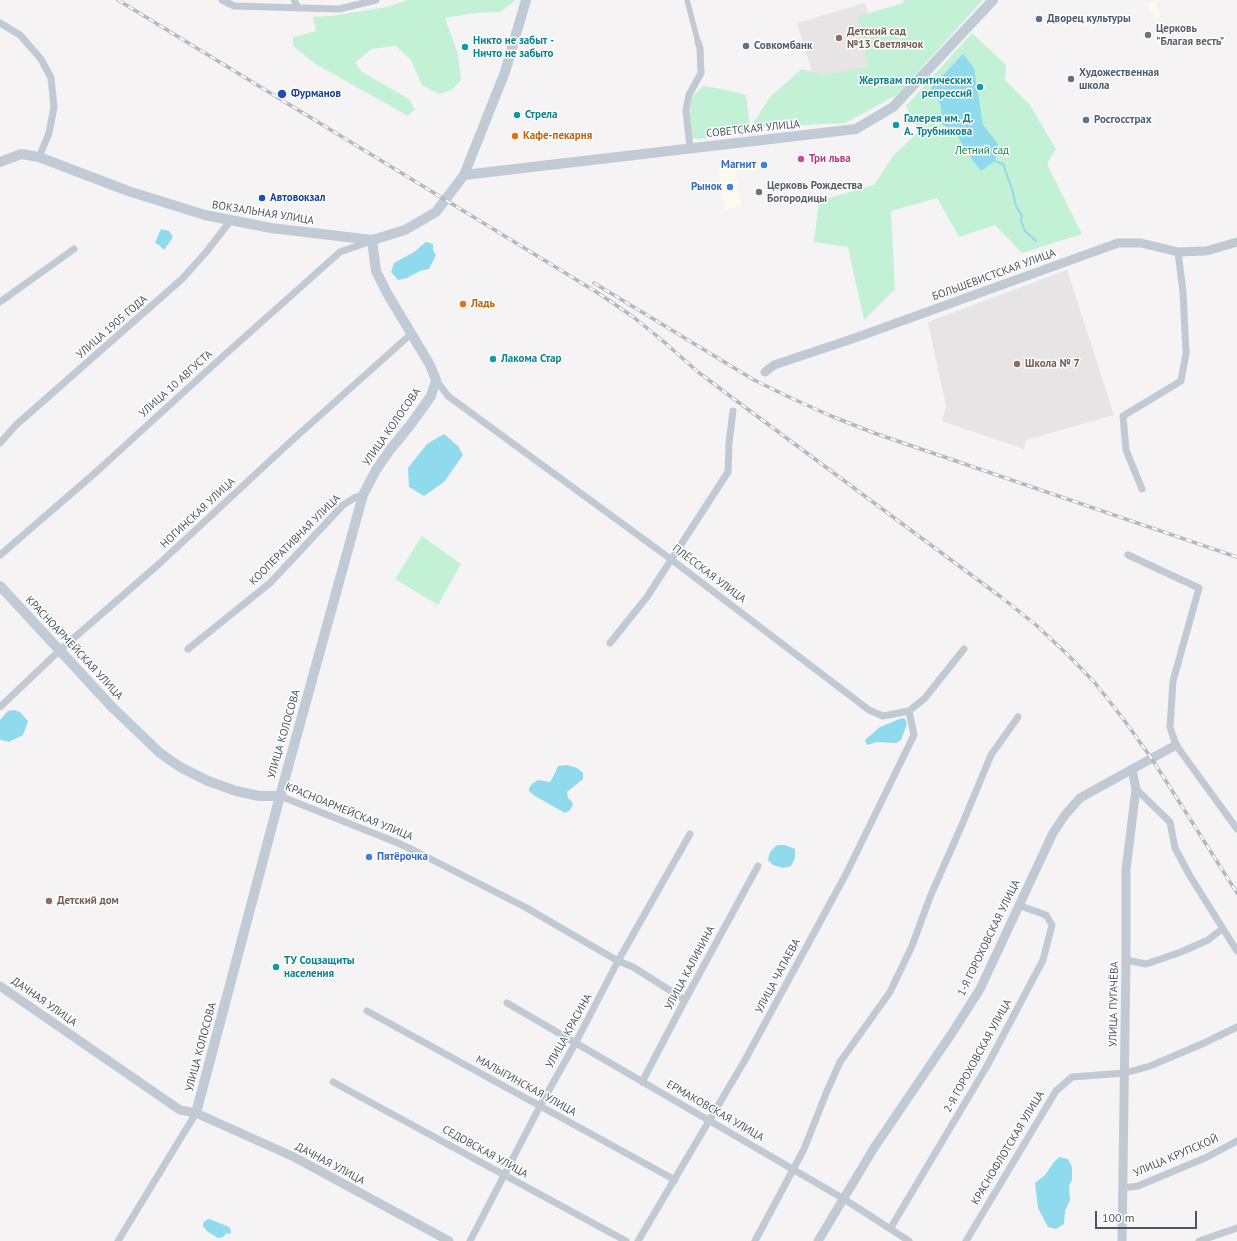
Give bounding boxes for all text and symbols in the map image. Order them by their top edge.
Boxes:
place label: Дворец культуры [1047,12,1131,26]
marker: Дворец культуры [1034,14,1044,24]
place label: Церковь "Благая весть" [1156,22,1224,48]
place label: Детский сад №13 Светлячок [847,25,923,51]
marker: Церковь "Благая весть" [1143,30,1153,40]
marker: Детский сад №13 Светлячок [834,33,844,43]
place label: Никто не забыт - Ничто не забыто [473,34,554,60]
place label: Совкомбанк [754,39,812,53]
marker: Совкомбанк [741,41,751,51]
marker: Никто не забыт - Ничто не забыто [460,42,470,52]
place label: Художественная школа [1079,66,1159,92]
place label: Жертвам политических репрессий [859,74,972,100]
marker: Художественная школа [1066,74,1076,84]
marker: Жертвам политических репрессий [975,82,985,92]
place label: Фурманов [291,87,341,101]
marker: Фурманов [276,88,288,100]
place label: Стрела [525,108,557,122]
marker: Стрела [512,110,522,120]
place label: Галерея им. Д. А. Трубникова [904,112,973,138]
place label: Росгосстрах [1094,113,1152,127]
marker: Росгосстрах [1081,115,1091,125]
street label: СОВЕТСКАЯ УЛИЦА [705,118,801,140]
marker: Галерея им. Д. А. Трубникова [891,120,901,130]
place label: Кафе-пекарня [523,129,592,143]
marker: Кафе-пекарня [510,131,520,141]
park label: Летний сад [955,144,1009,158]
place label: Три льва [809,152,851,166]
marker: Три льва [796,154,806,164]
place label: Магнит [721,158,756,172]
marker: Магнит [759,160,769,170]
place label: Церковь Рождества Богородицы [767,179,863,205]
place label: Рынок [691,180,722,194]
marker: Рынок [725,182,735,192]
marker: Церковь Рождества Богородицы [754,187,764,197]
place label: Автовокзал [270,191,325,205]
marker: Автовокзал [257,193,267,203]
street label: ВОКЗАЛЬНАЯ УЛИЦА [211,198,315,228]
street label: БОЛЬШЕВИСТСКАЯ УЛИЦА [930,247,1058,303]
street label: УЛИЦА 1905 ГОДА [74,293,150,361]
place label: Ладь [471,297,495,311]
marker: Ладь [458,299,468,309]
street label: УЛИЦА 10 АВГУСТА [137,348,215,420]
place label: Лакома Стар [501,352,561,366]
marker: Лакома Стар [488,354,498,364]
place label: Школа № 7 [1025,357,1080,371]
marker: Школа № 7 [1012,359,1022,369]
street label: УЛИЦА КОЛОСОВА [360,386,424,468]
street label: НОГИНСКАЯ УЛИЦА [158,475,238,551]
street label: КООПЕРАТИВНАЯ УЛИЦА [247,492,343,588]
street label: ПЛЁССКАЯ УЛИЦА [670,542,748,606]
street label: КРАСНОАРМЕЙСКАЯ УЛИЦА [23,594,125,702]
street label: УЛИЦА КОЛОСОВА [265,688,303,780]
street label: КРАСНОАРМЕЙСКАЯ УЛИЦА [283,780,415,844]
place label: Пятёрочка [377,850,428,864]
marker: Пятёрочка [364,852,374,862]
street label: 1-Я ГОРОХОВСКАЯ УЛИЦА [955,878,1023,998]
place label: Детский дом [57,894,119,908]
marker: Детский дом [44,896,54,906]
street label: УЛИЦА КАЛИНИНА [662,924,718,1012]
street label: УЛИЦА ЧАПАЕВА [753,936,803,1016]
place label: ТУ Соцзащиты населения [284,954,354,980]
street label: УЛИЦА ПУГАЧЁВА [1107,961,1121,1047]
marker: ТУ Соцзащиты населения [271,962,281,972]
street label: ДАЧНАЯ УЛИЦА [9,975,79,1029]
street label: УЛИЦА КРАСИНА [543,992,595,1070]
street label: 2-Я ГОРОХОВСКАЯ УЛИЦА [941,997,1015,1115]
street label: УЛИЦА КОЛОСОВА [183,1001,219,1093]
street label: МАЛЫГИНСКАЯ УЛИЦА [473,1053,579,1119]
street label: ЕРМАКОВСКАЯ УЛИЦА [664,1078,766,1144]
street label: КРАСНОФЛОТСКАЯ УЛИЦА [969,1089,1047,1207]
street label: СЕДОВСКАЯ УЛИЦА [440,1123,530,1181]
street label: УЛИЦА КРУПСКОЙ [1132,1132,1220,1180]
street label: ДАЧНАЯ УЛИЦА [293,1140,367,1188]
scale bar [1097,1203,1199,1229]
text: 100 m [1102,1210,1135,1225]

